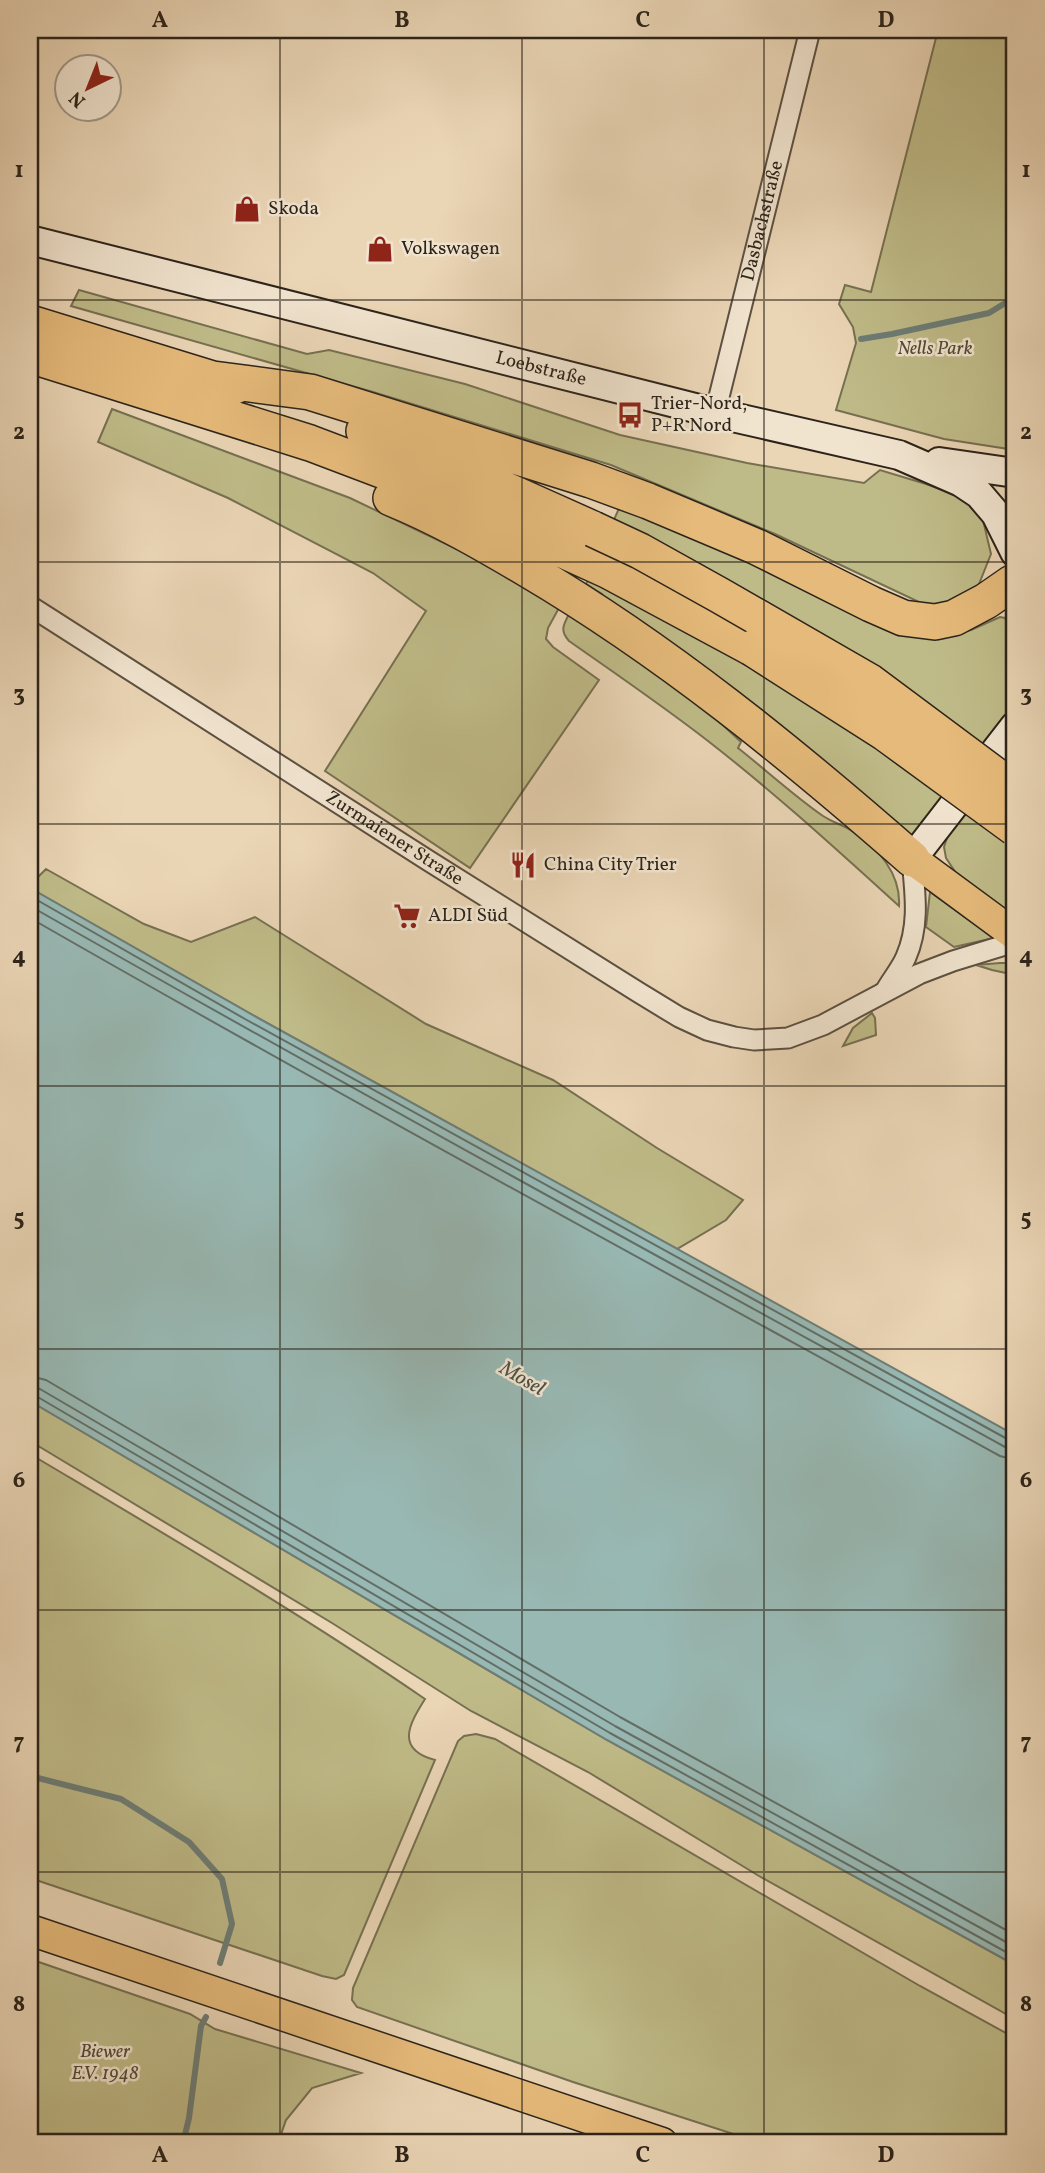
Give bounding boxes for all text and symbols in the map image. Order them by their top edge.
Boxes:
text: A [152,5,168,37]
text: B [394,5,410,37]
text: C [636,5,650,37]
text: D [878,5,895,37]
north arrow [52,52,122,122]
text: N [64,85,92,113]
text: 1 [14,155,24,187]
text: 1 [1021,155,1031,187]
street label: Dasbachstraße [735,158,790,284]
shop icon: Skoda [232,194,262,224]
place label: Skoda [268,196,319,222]
shop icon: Volkswagen [365,234,395,264]
place label: Volkswagen [401,236,500,262]
park label: Nells Park [898,336,973,362]
street label: Loebstraße [493,345,589,393]
place label: Trier-Nord, P+R Nord [651,391,747,439]
bus stop icon: Trier-Nord, P+R Nord [615,400,645,430]
text: 2 [13,417,25,449]
text: 2 [1020,417,1032,449]
text: 3 [13,679,25,711]
text: 3 [1020,679,1032,711]
street label: Zurmaiener Straße [320,785,468,892]
restaurant icon: China City Trier [508,850,538,880]
place label: China City Trier [544,852,677,878]
supermarket icon: ALDI Süd [392,901,422,931]
place label: ALDI Süd [428,903,508,929]
text: 4 [12,941,26,973]
text: 4 [1019,941,1033,973]
text: 5 [13,1203,25,1235]
text: 5 [1020,1203,1032,1235]
water label: Mosel [493,1354,550,1404]
text: 6 [13,1465,25,1497]
text: 6 [1020,1465,1032,1497]
text: 7 [14,1727,25,1759]
text: 7 [1021,1727,1032,1759]
text: 8 [13,1989,25,2021]
text: 8 [1020,1989,1032,2021]
park label: Biewer E.V. 1948 [71,2039,139,2087]
text: A [152,2140,168,2172]
text: B [394,2140,410,2172]
text: C [636,2140,650,2172]
text: D [878,2140,895,2172]

